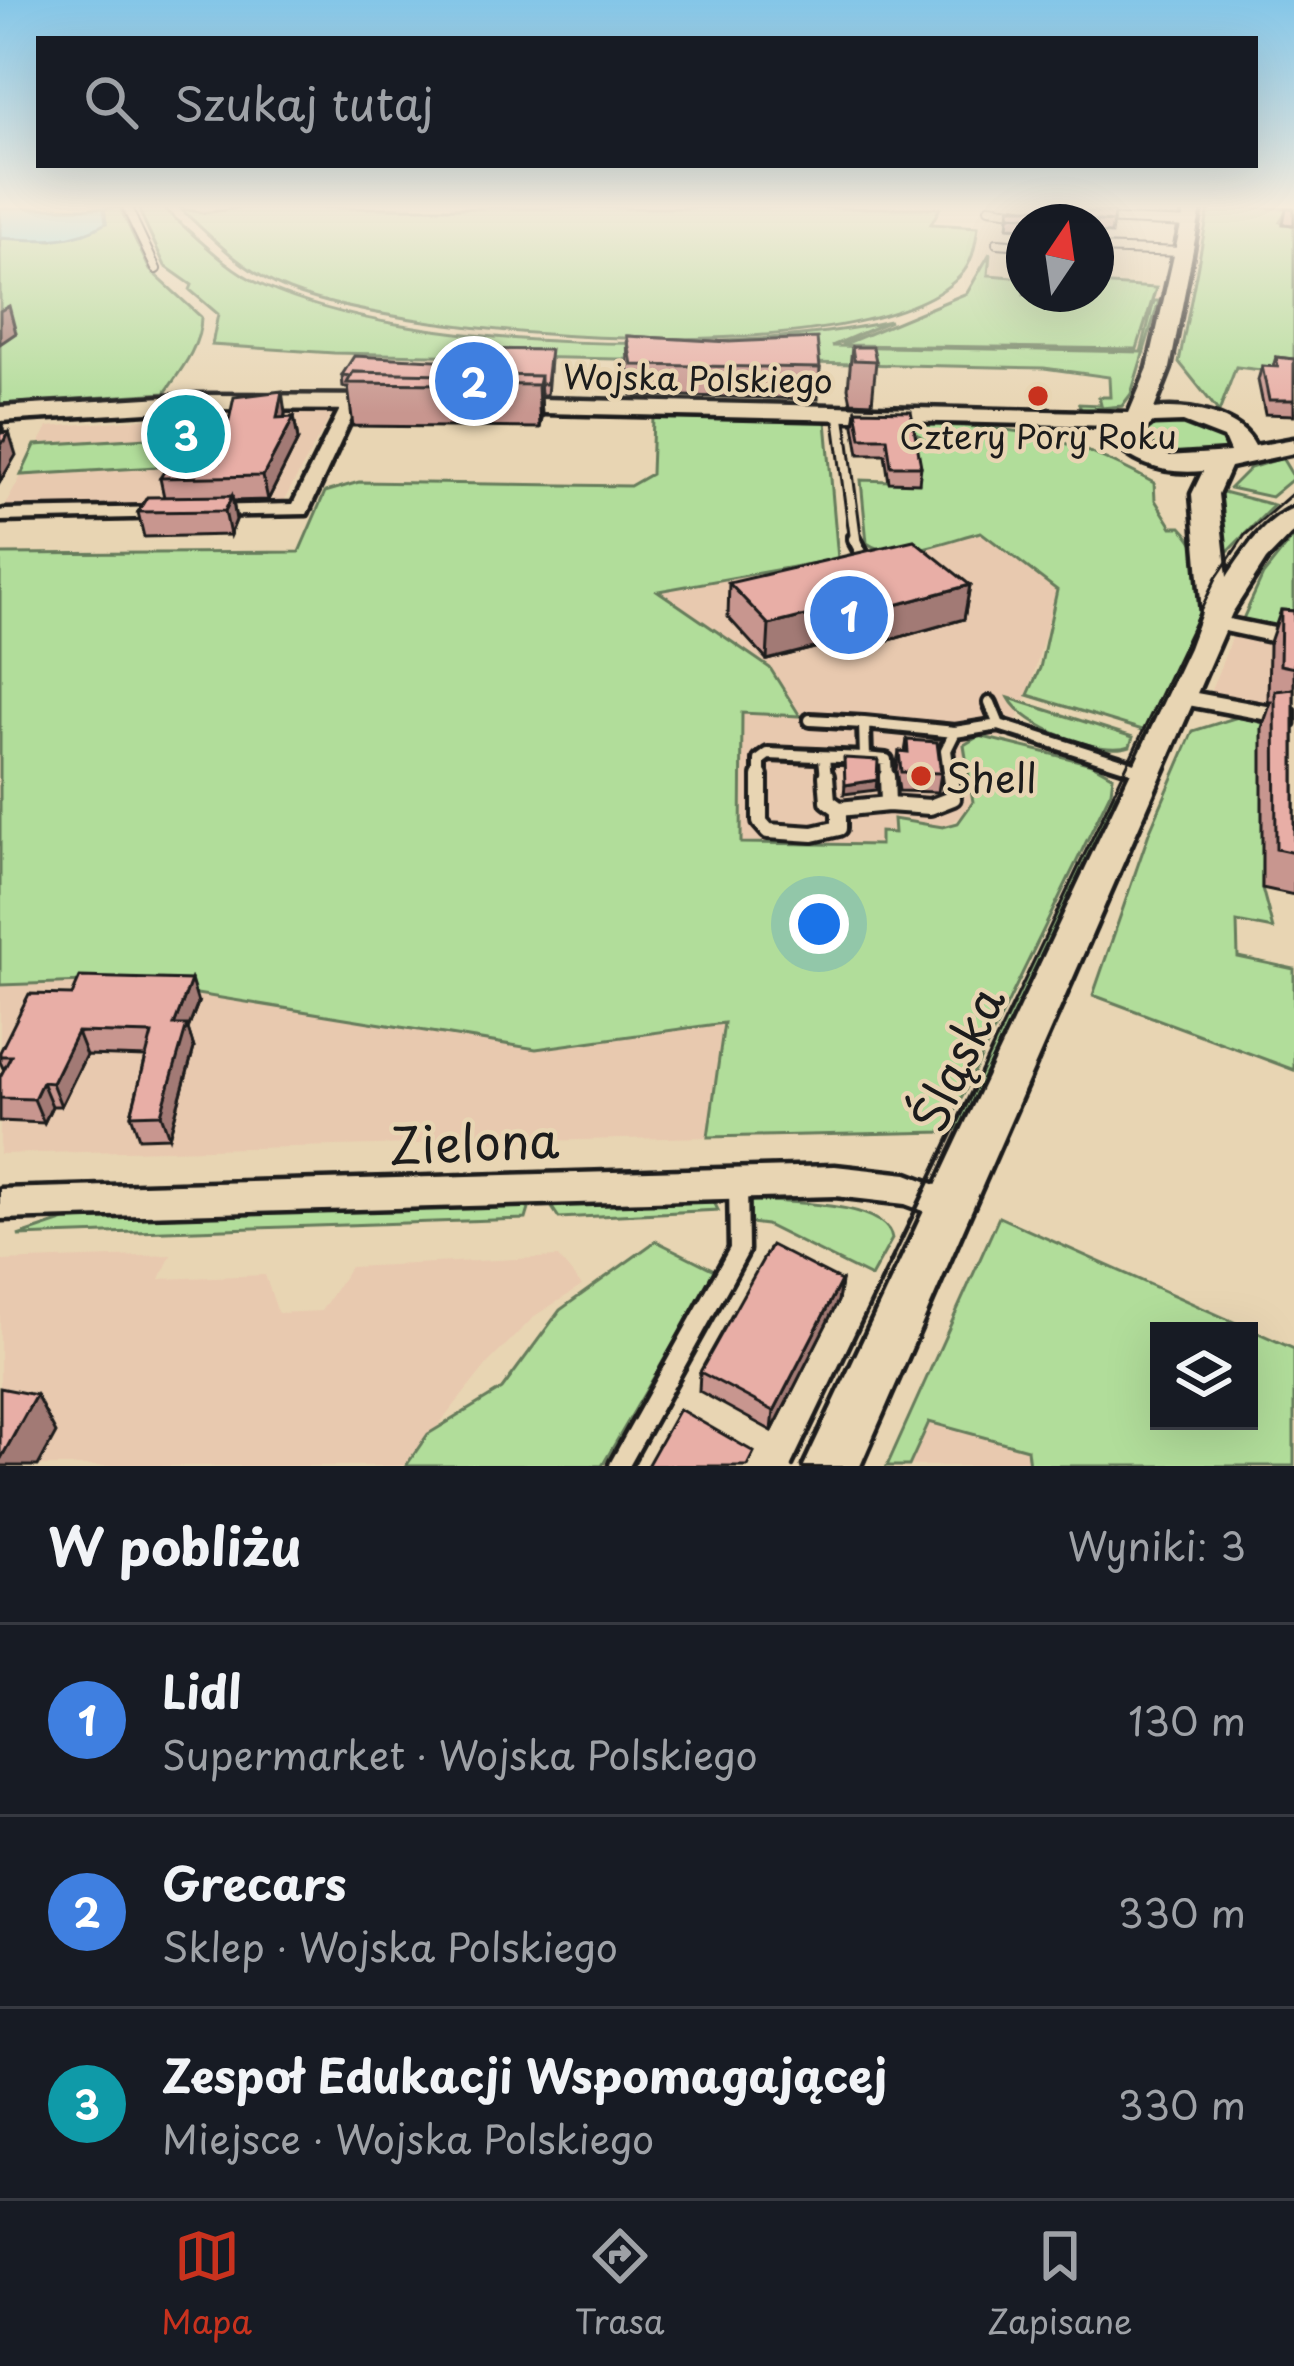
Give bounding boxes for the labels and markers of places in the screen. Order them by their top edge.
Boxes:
pin: 2 [435,336,513,426]
marker: Cztery Pory Roku [1025,383,1051,409]
pin: 3 [147,389,225,479]
place label: Cztery Pory Roku [899,410,1177,460]
pin: 1 [810,570,888,660]
place label: Shell [945,747,1037,806]
marker: Shell [908,763,934,789]

